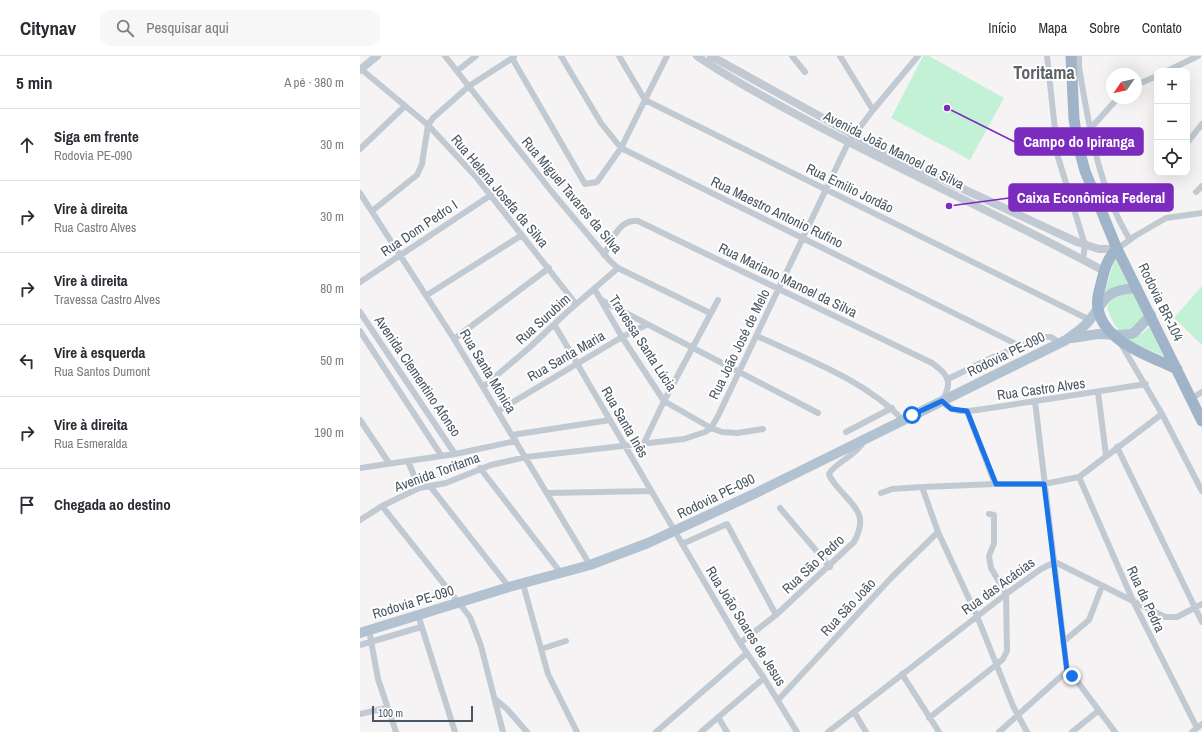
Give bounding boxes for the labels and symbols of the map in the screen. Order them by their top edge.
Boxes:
district label: Toritama [1013,60,1075,85]
north arrow [1106,68,1142,104]
street label: Avenida João Manoel da Silva [820,106,968,194]
callout: Campo do Ipiranga [1015,128,1143,155]
street label: Rua Helena Josefa da Silva [447,131,553,252]
text: Campo do Ipiranga [1023,131,1135,152]
street label: Rua Miguel Tavares da Silva [518,133,626,257]
street label: Rua Emilio Jordão [803,159,897,217]
street label: Rua Maestro Antonio Rufino [708,172,846,252]
callout: Caixa Econômica Federal [1009,184,1173,211]
text: Caixa Econômica Federal [1017,187,1165,208]
street label: Rua Dom Pedro I [377,196,461,260]
street label: Rua Mariano Manoel da Silva [716,239,861,322]
street label: Rodovia BR-104 [1134,260,1188,345]
street label: Rua João José de Melo [704,286,774,402]
street label: Rua Surubim [512,290,574,348]
street label: Travessa Santa Lúcia [605,291,681,395]
street label: Avenida Clementino Afonso [370,311,465,440]
street label: Rua Santa Mônica [456,326,521,417]
street label: Rua Santa Maria [524,326,609,385]
street label: Rodovia PE-090 [964,327,1048,381]
street label: Rua Castro Alves [996,374,1086,404]
street label: Rua Santa Inês [597,383,653,461]
route start [903,406,921,424]
street label: Avenida Toritama [391,448,483,496]
street label: Rodovia PE-090 [674,469,758,523]
street label: Rua São Pedro [778,531,848,597]
street label: Rua das Acácias [958,553,1038,619]
street label: Rua João Soares de Jesus [702,563,790,689]
street label: Rua da Pedra [1123,563,1169,635]
street label: Rua São João [817,574,879,640]
street label: Rodovia PE-090 [370,581,456,623]
route end [1063,667,1081,685]
scale bar [372,704,473,723]

